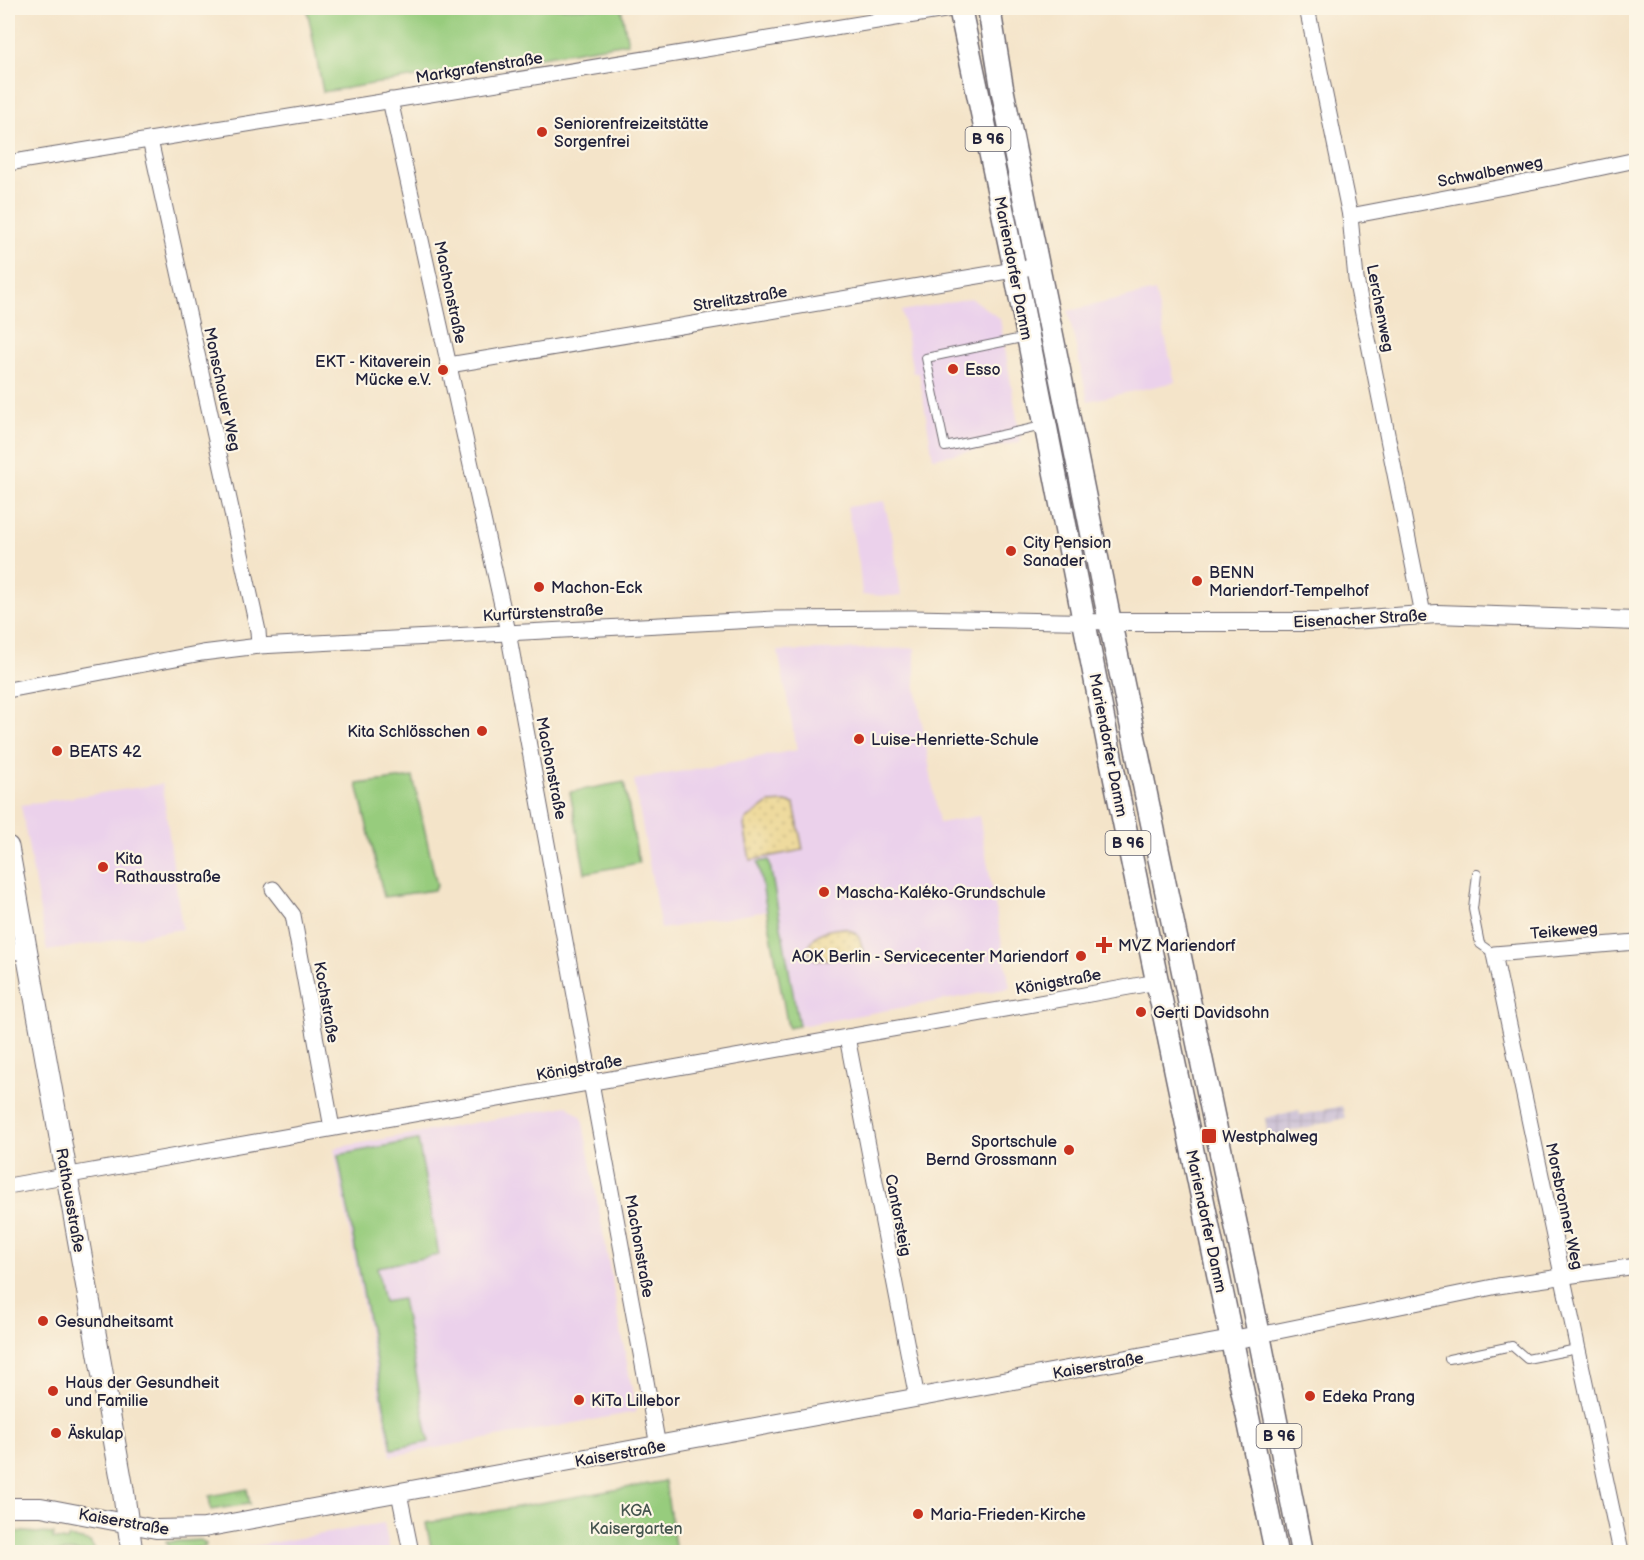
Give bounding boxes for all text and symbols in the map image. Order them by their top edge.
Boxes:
street label: Markgrafenstraße [414,49,545,88]
place label: Seniorenfreizeitstätte Sorgenfrei [554,115,709,152]
marker: Seniorenfreizeitstätte Sorgenfrei [535,125,549,139]
road number: B 96 [966,127,1010,151]
street label: Schwalbenweg [1436,153,1545,192]
street label: Mariendorfer Damm [989,195,1036,342]
street label: Machonstraße [429,239,470,346]
street label: Lerchenweg [1362,263,1397,354]
street label: Strelitzstraße [692,283,789,316]
street label: Monschauer Weg [199,325,244,453]
place label: EKT - Kitaverein Mücke e.V. [315,353,431,390]
place label: Esso [965,361,1000,380]
marker: Esso [946,362,960,376]
marker: EKT - Kitaverein Mücke e.V. [436,363,450,377]
place label: City Pension Sanader [1023,534,1111,571]
marker: City Pension Sanader [1004,544,1018,558]
place label: BENN Mariendorf-Tempelhof [1209,564,1369,601]
marker: BENN Mariendorf-Tempelhof [1190,574,1204,588]
place label: Machon-Eck [551,579,642,598]
marker: Machon-Eck [532,580,546,594]
street label: Kurfürstenstraße [482,601,604,626]
street label: Eisenacher Straße [1293,606,1428,632]
street label: Mariendorfer Damm [1084,672,1131,819]
street label: Machonstraße [531,715,570,822]
place label: Kita Schlösschen [347,723,470,742]
marker: Kita Schlösschen [475,724,489,738]
place label: Luise-Henriette-Schule [871,731,1039,750]
marker: Luise-Henriette-Schule [852,732,866,746]
place label: BEATS 42 [69,743,142,762]
marker: BEATS 42 [50,744,64,758]
road number: B 96 [1106,831,1150,855]
place label: Kita Rathausstraße [115,850,221,887]
marker: Kita Rathausstraße [96,860,110,874]
place label: Mascha-Kaléko-Grundschule [836,884,1046,903]
marker: Mascha-Kaléko-Grundschule [817,885,831,899]
street label: Teikeweg [1530,919,1599,944]
marker: MVZ Mariendorf [1095,936,1113,954]
place label: MVZ Mariendorf [1118,937,1236,956]
place label: AOK Berlin - Servicecenter Mariendorf [792,948,1069,967]
marker: AOK Berlin - Servicecenter Mariendorf [1074,949,1088,963]
street label: Kochstraße [309,960,342,1045]
street label: Königstraße [1014,965,1103,999]
place label: Gerti Davidsohn [1153,1004,1269,1023]
marker: Gerti Davidsohn [1134,1005,1148,1019]
street label: Königstraße [535,1051,624,1085]
marker: Westphalweg [1200,1127,1218,1145]
place label: Westphalweg [1222,1128,1318,1147]
place label: Sportschule Bernd Grossmann [926,1133,1058,1170]
street label: Morsbronner Weg [1541,1141,1586,1272]
marker: Sportschule Bernd Grossmann [1062,1143,1076,1157]
street label: Rathausstraße [51,1146,88,1255]
street label: Mariendorfer Damm [1181,1148,1230,1295]
street label: Cantorsteig [880,1172,915,1258]
street label: Machonstraße [620,1193,657,1300]
place label: Gesundheitsamt [55,1313,174,1332]
marker: Gesundheitsamt [36,1314,50,1328]
street label: Kaiserstraße [1051,1349,1146,1384]
place label: Haus der Gesundheit und Familie [65,1374,219,1411]
marker: Haus der Gesundheit und Familie [46,1384,60,1398]
place label: Edeka Prang [1322,1388,1415,1407]
marker: Edeka Prang [1303,1389,1317,1403]
place label: KiTa Lillebor [591,1392,680,1411]
marker: KiTa Lillebor [572,1393,586,1407]
place label: Äskulap [68,1423,123,1444]
road number: B 96 [1256,1424,1302,1448]
marker: Äskulap [49,1426,63,1440]
street label: Kaiserstraße [573,1437,668,1472]
park label: KGA Kaisergarten [589,1502,683,1539]
street label: Kaiserstraße [77,1505,171,1540]
place label: Maria-Frieden-Kirche [930,1506,1086,1525]
marker: Maria-Frieden-Kirche [911,1507,925,1521]

